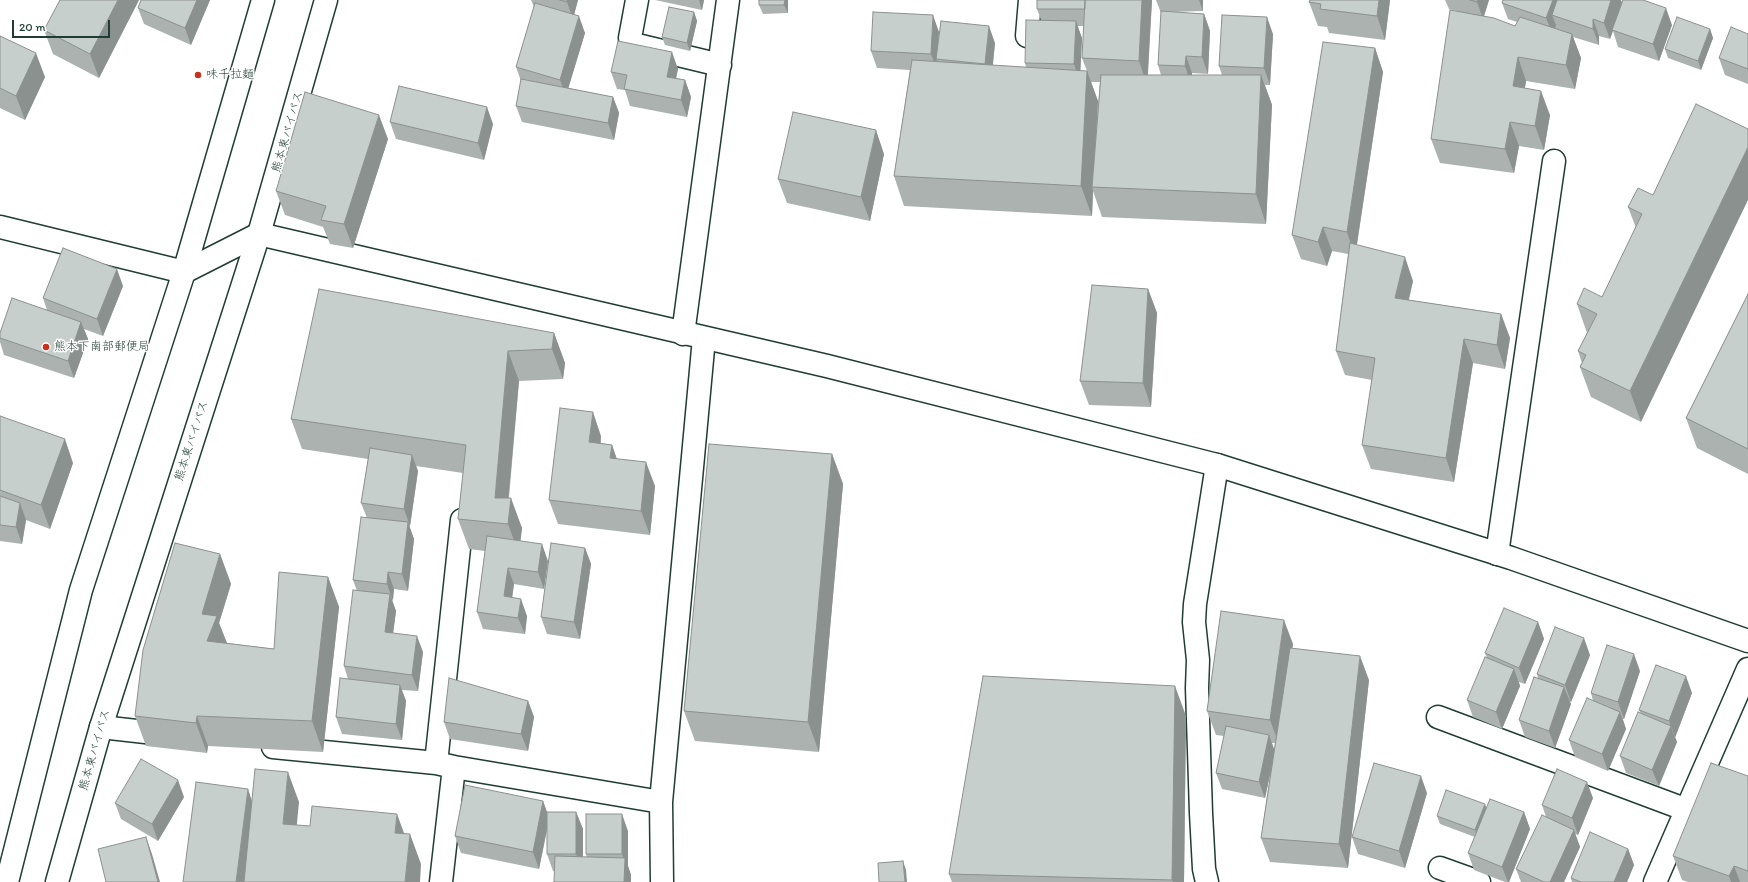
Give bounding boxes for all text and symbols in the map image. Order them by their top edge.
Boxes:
scale bar [14,12,112,38]
text: 20 m [19,20,46,34]
place label: 味千拉麵 [206,68,254,82]
marker: 味千拉麵 [193,70,203,80]
street label: 熊本東バイパス [270,90,306,174]
place label: 熊本下南部郵便局 [54,340,150,354]
marker: 熊本下南部郵便局 [41,342,51,352]
street label: 熊本東バイパス [172,399,212,483]
street label: 熊本東バイパス [77,708,113,792]

